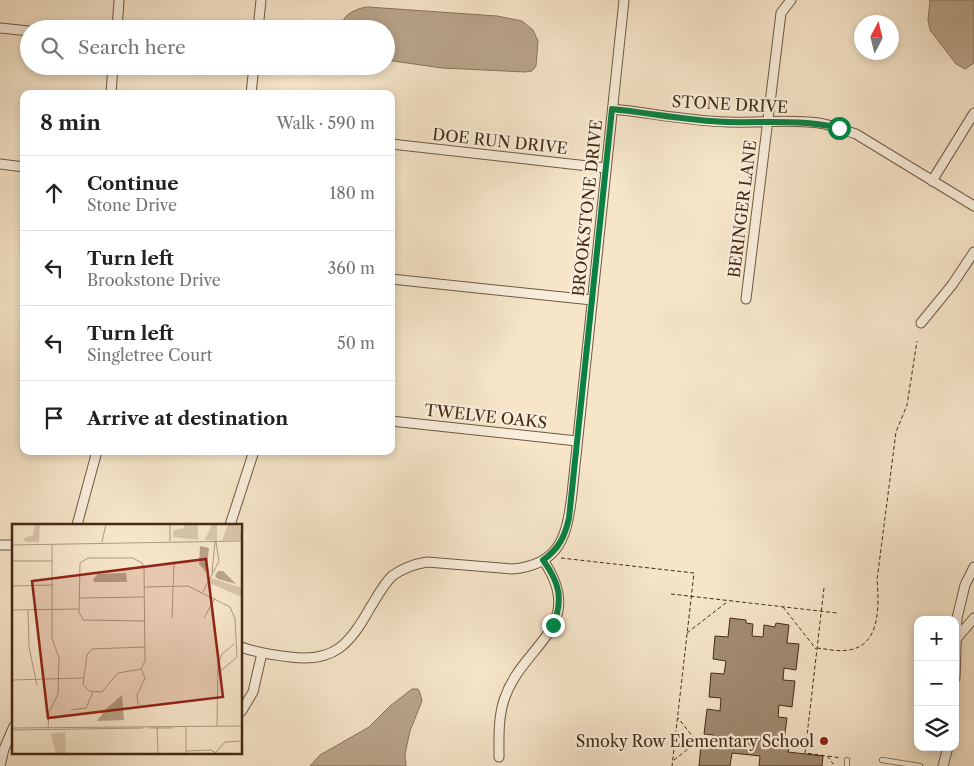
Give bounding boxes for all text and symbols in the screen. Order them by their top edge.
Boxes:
north arrow [854,15,899,60]
search box [20,20,395,75]
icon: search [38,34,66,62]
text: Search here [78,36,186,59]
street label: STONE DRIVE [671,91,789,117]
text: 8 min [40,110,101,135]
text: Walk · 590 m [276,113,375,133]
route start [828,117,851,140]
street label: BROOKSTONE DRIVE [568,119,606,297]
street label: DOE RUN DRIVE [431,124,569,158]
street label: BERINGER LANE [724,139,760,279]
text: Continue [87,172,179,195]
icon: ahead [40,179,68,207]
text: 180 m [329,183,375,203]
text: Stone Drive [87,195,177,215]
text: Turn left [87,247,174,270]
icon: left [40,254,68,282]
text: 360 m [328,258,375,278]
text: Brookstone Drive [87,270,221,290]
text: Turn left [87,322,174,345]
icon: left [40,329,68,357]
text: 50 m [337,333,375,353]
text: Singletree Court [87,345,212,365]
street label: TWELVE OAKS [424,400,548,432]
icon: arrive [40,404,68,432]
text: Arrive at destination [87,407,288,430]
inset map [12,524,242,754]
route end [542,614,565,637]
map controls [914,616,959,751]
button: + [914,616,959,661]
button: − [914,661,959,706]
button: layers [914,706,959,751]
place label: Smoky Row Elementary School [576,731,814,751]
marker: Smoky Row Elementary School [818,735,830,747]

